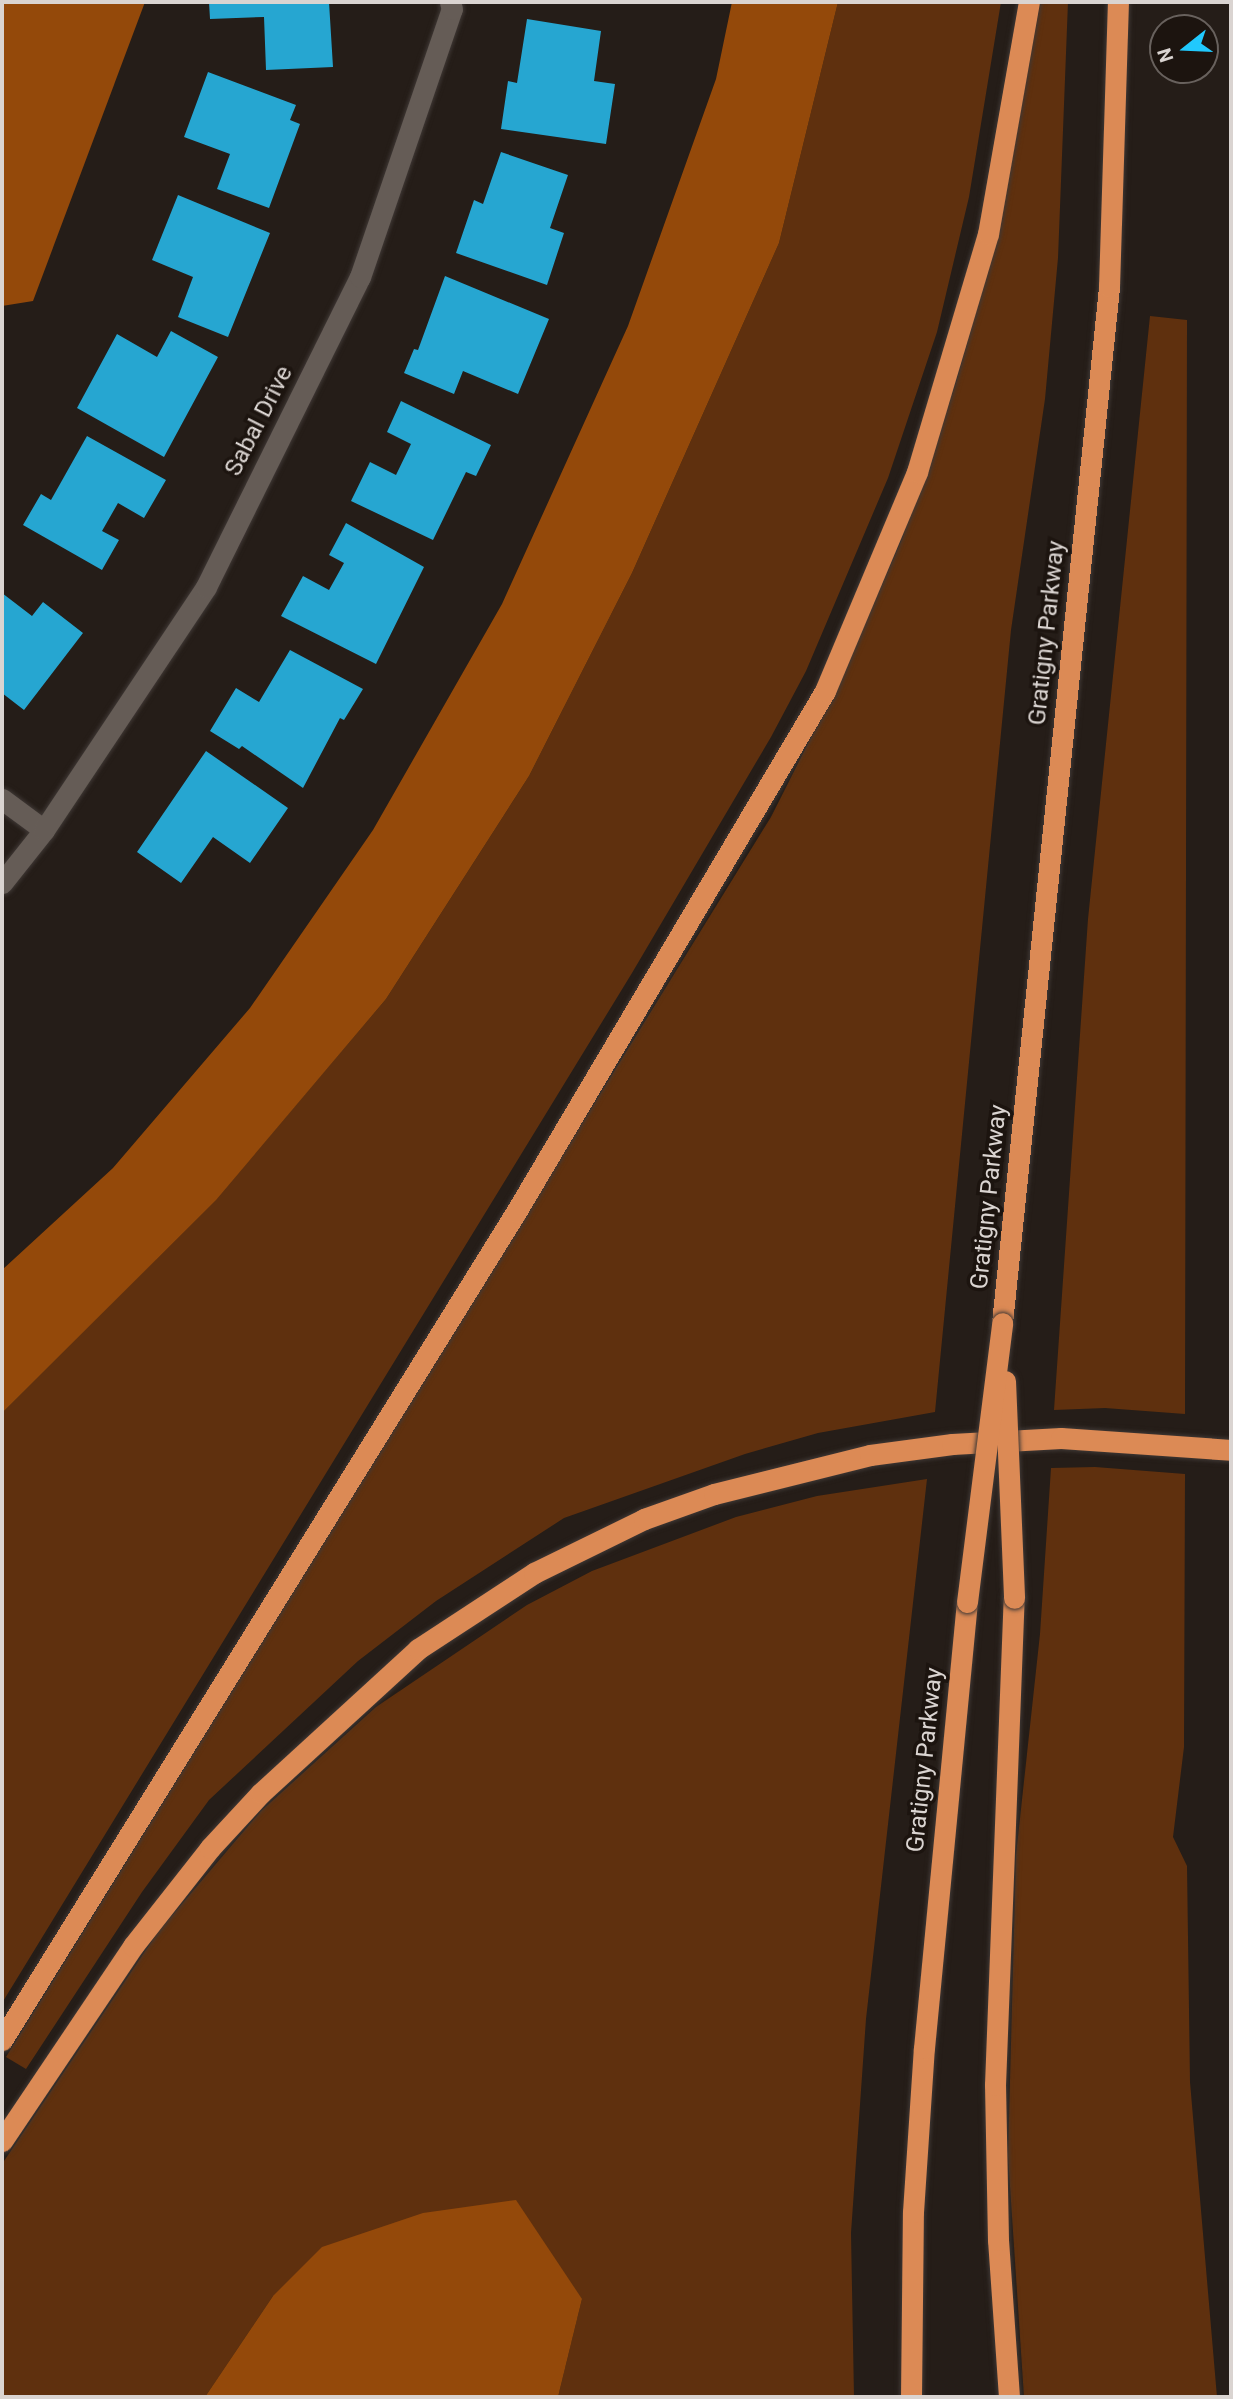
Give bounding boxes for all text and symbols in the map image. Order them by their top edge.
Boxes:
north arrow [1149,14,1219,84]
text: N [1152,45,1178,65]
street label: Sabal Drive [219,361,299,481]
street label: Gratigny Parkway [1023,539,1071,727]
street label: Gratigny Parkway [965,1103,1013,1291]
street label: Gratigny Parkway [901,1666,949,1854]

